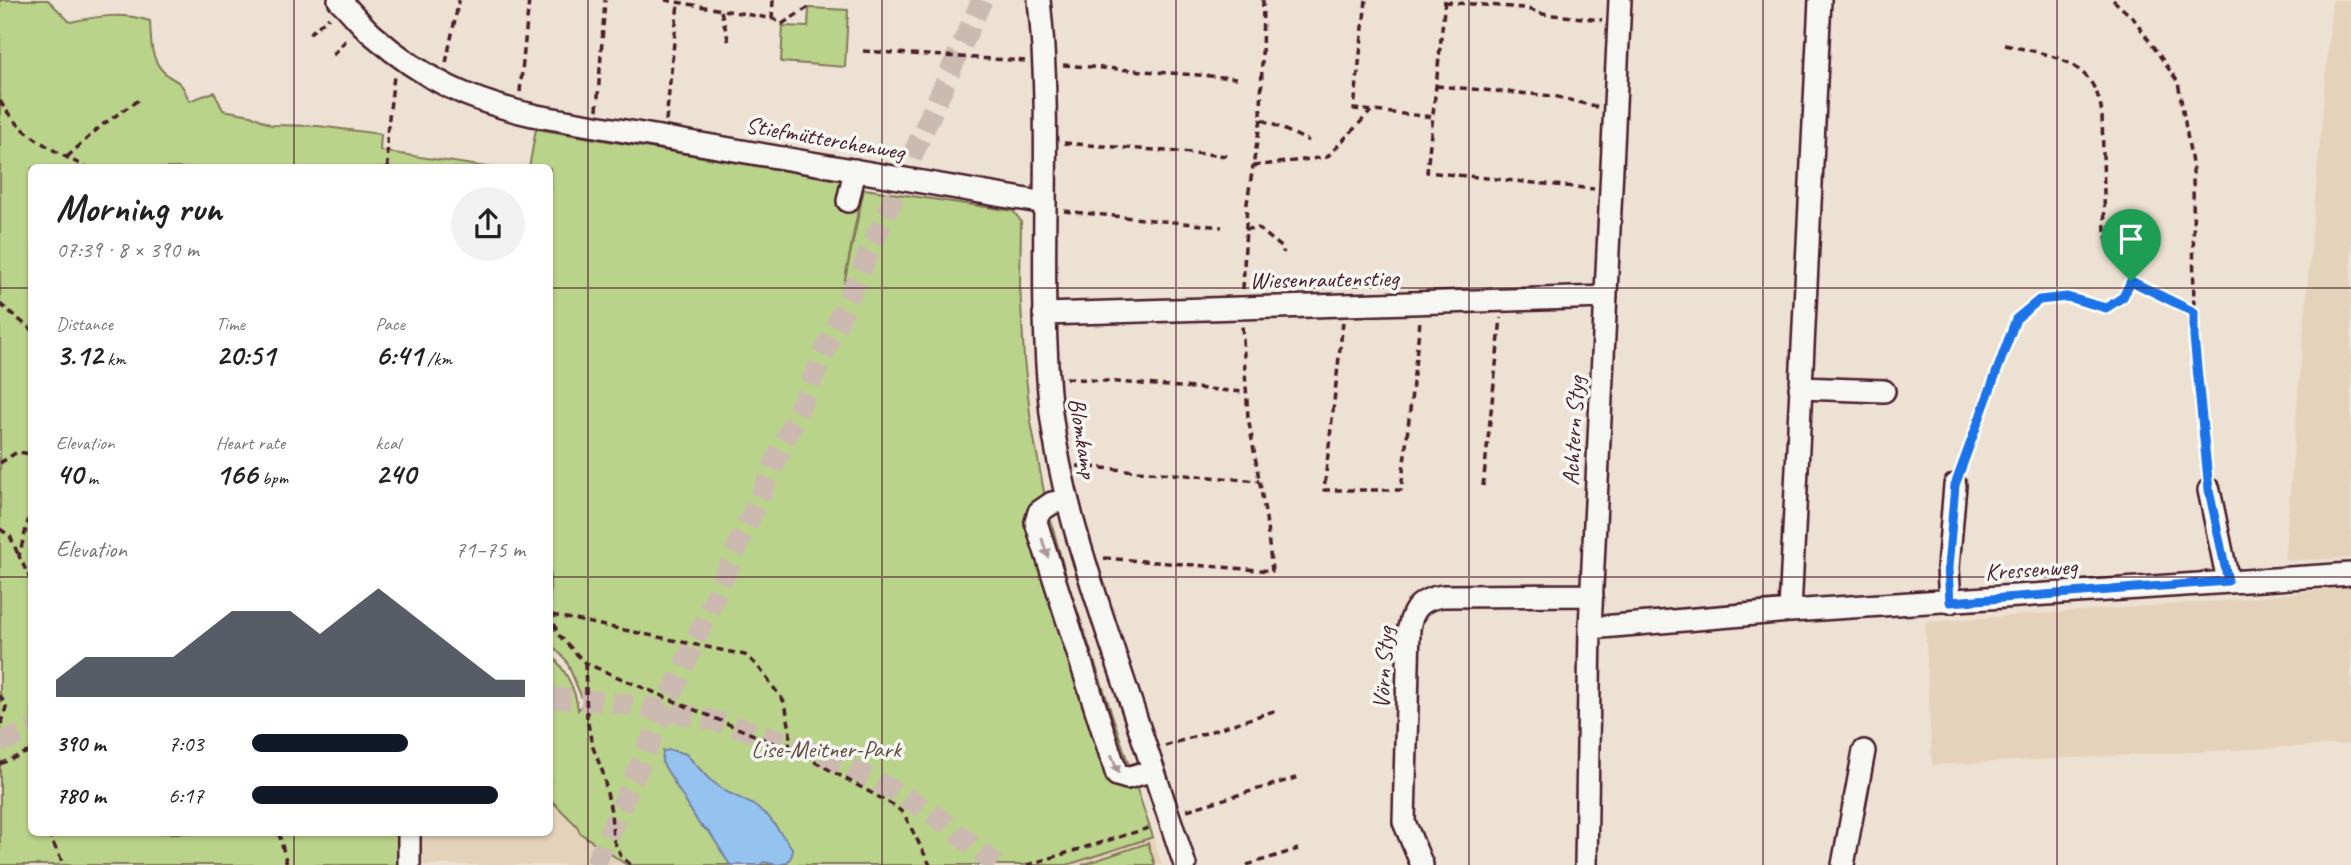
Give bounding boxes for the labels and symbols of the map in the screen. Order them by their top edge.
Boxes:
street label: Stiefmütterchenweg [743,109,909,167]
pin [2101,209,2161,281]
street label: Wiesenrautenstieg [1249,263,1401,295]
street label: Achtern Styg [1555,373,1591,486]
street label: Blomkamp [1062,396,1104,482]
one-way arrow [1040,537,1050,558]
street label: Kressenweg [1984,551,2079,587]
street label: Vörn Styg [1366,624,1400,710]
park label: Lise-Meitner-Park [751,734,903,764]
one-way arrow [1109,754,1120,775]

